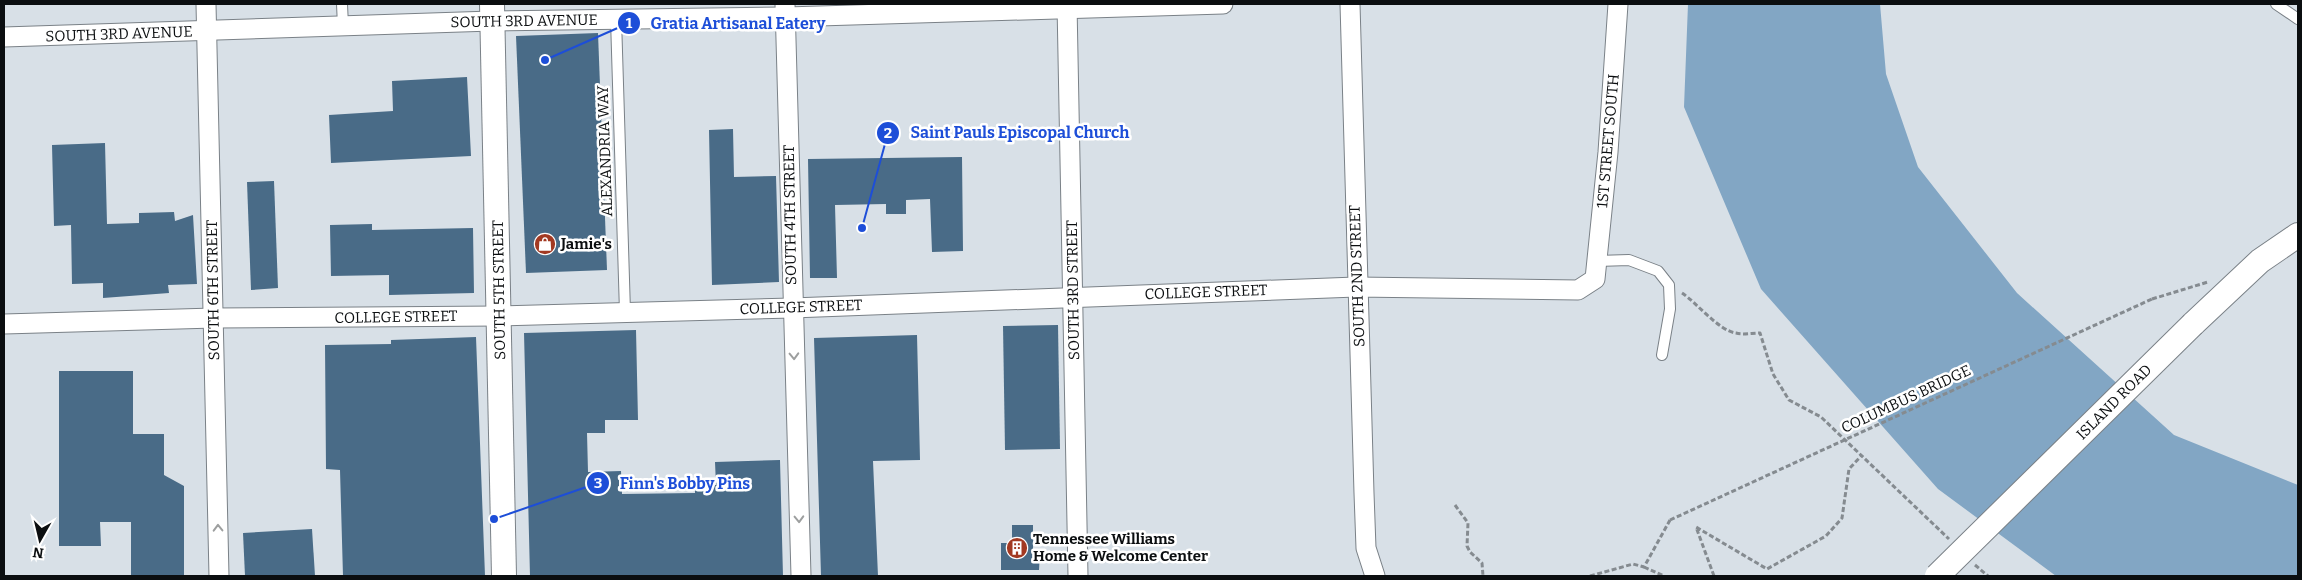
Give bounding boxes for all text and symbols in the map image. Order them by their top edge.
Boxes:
callout: Gratia Artisanal Eatery [616,8,836,39]
street label: SOUTH 3RD AVENUE [450,11,598,31]
text: 1 [626,14,633,32]
text: Gratia Artisanal Eatery [651,14,825,33]
street label: SOUTH 3RD AVENUE [45,22,193,46]
street label: 1ST STREET SOUTH [1593,73,1623,209]
street label: ALEXANDRIA WAY [594,85,616,217]
callout: Saint Pauls Episcopal Church [875,117,1139,148]
text: Saint Pauls Episcopal Church [911,123,1129,142]
text: 2 [884,124,892,142]
street label: SOUTH 4TH STREET [780,144,800,285]
street label: SOUTH 2ND STREET [1346,204,1368,347]
street label: SOUTH 6TH STREET [203,219,223,360]
street label: SOUTH 5TH STREET [489,220,509,360]
street label: SOUTH 3RD STREET [1063,220,1083,360]
shop icon: Jamie's [533,232,557,256]
place label: Jamie's [560,235,612,253]
street label: COLLEGE STREET [1144,281,1268,303]
street label: COLLEGE STREET [739,296,863,318]
street label: COLLEGE STREET [334,307,458,327]
one-way arrow [789,353,799,361]
street label: COLUMBUS BRIDGE [1838,361,1974,437]
street label: ISLAND ROAD [2073,361,2155,443]
callout: Finn's Bobby Pins [585,467,760,498]
text: 3 [594,474,602,492]
text: Finn's Bobby Pins [620,474,750,493]
north arrow [15,515,65,565]
one-way arrow [794,516,804,523]
one-way arrow [213,523,223,531]
place label: Tennessee Williams Home & Welcome Center [1033,530,1208,565]
building icon: Tennessee Williams Home & Welcome Center [1005,536,1029,560]
text: N [32,543,45,562]

